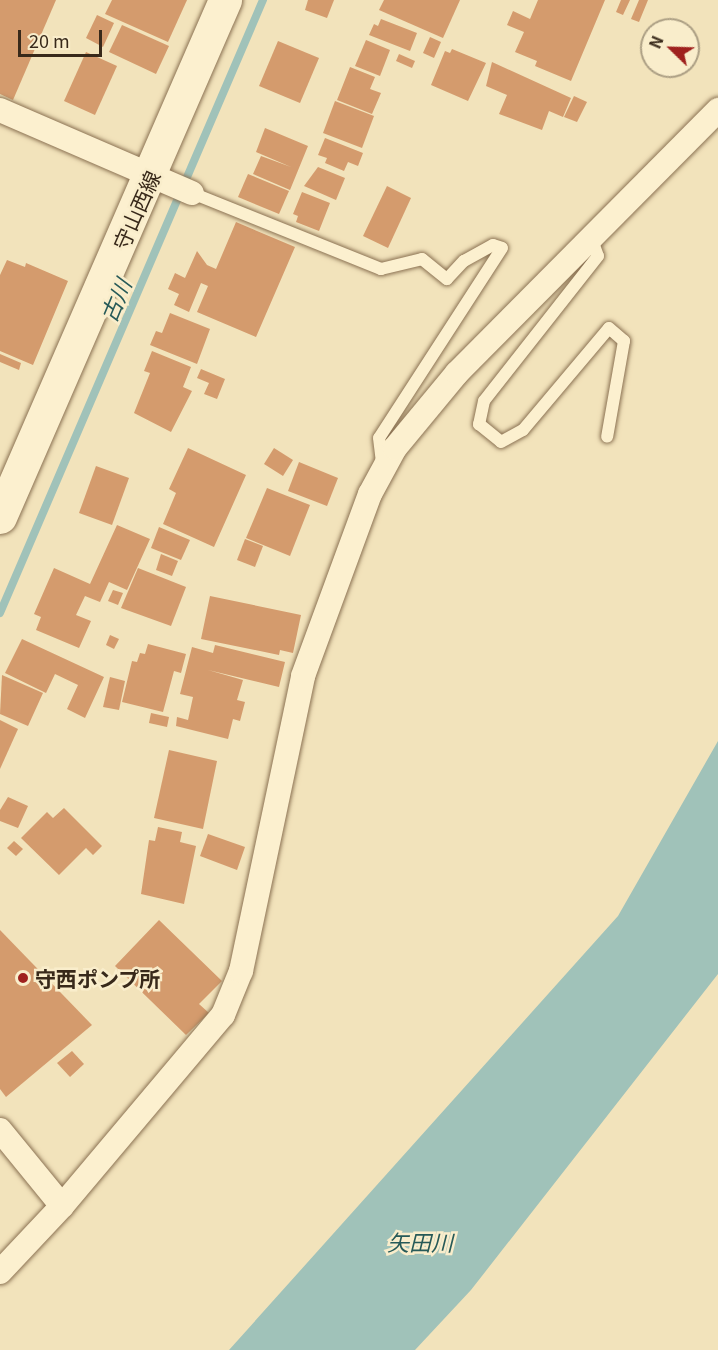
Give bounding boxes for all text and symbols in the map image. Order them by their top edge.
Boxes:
scale bar [21,18,105,56]
north arrow [640,18,700,78]
text: 20 m [29,27,70,53]
text: N [642,32,669,52]
street label: 守山西線 [107,167,165,253]
water label: 古川 [94,275,136,325]
place label: 守西ポンプ所 [35,965,161,991]
marker: 守西ポンプ所 [16,971,30,985]
water label: 矢田川 [387,1229,453,1255]

